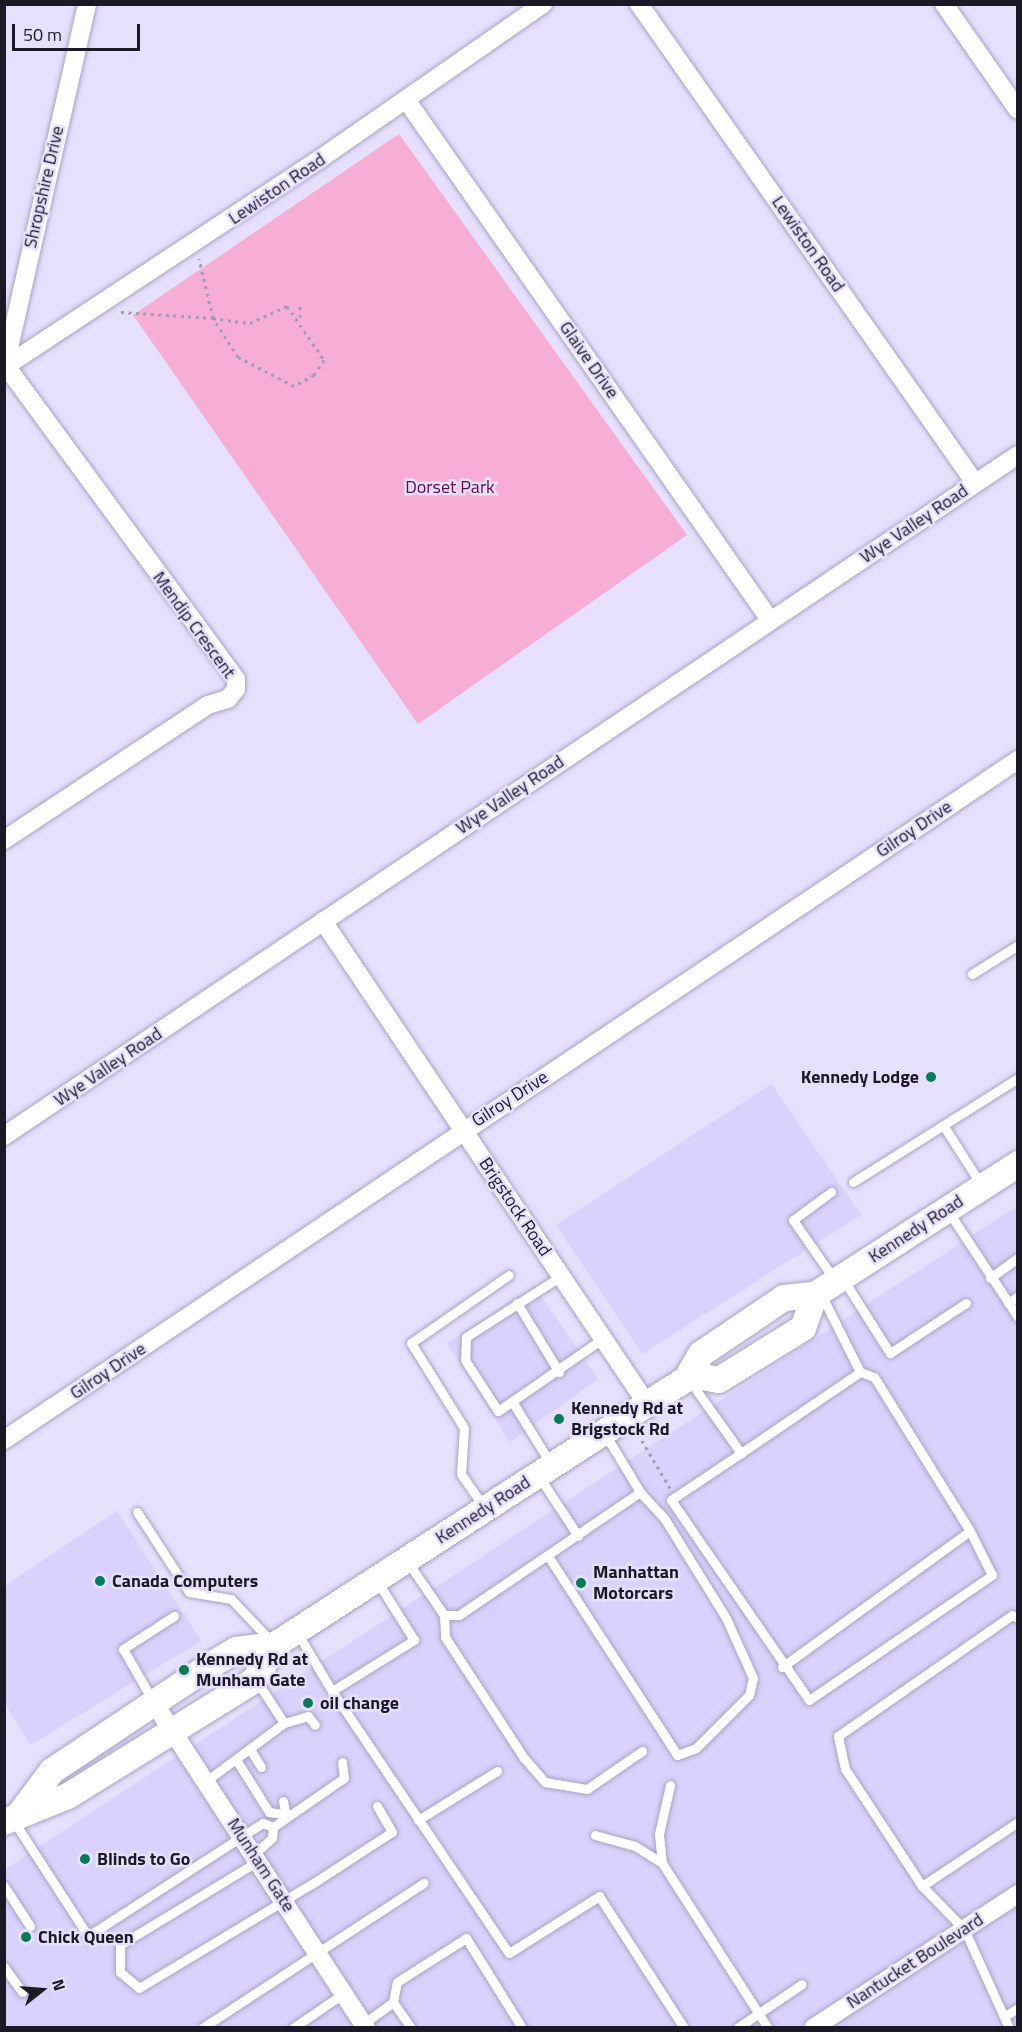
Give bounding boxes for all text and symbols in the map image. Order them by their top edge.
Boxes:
scale bar [15,12,142,50]
text: 50 m [23,21,62,48]
street label: Shropshire Drive [19,124,69,250]
street label: Lewiston Road [225,149,329,229]
street label: Lewiston Road [767,192,849,296]
street label: Glaive Drive [555,317,623,403]
park label: Dorset Park [405,476,495,498]
street label: Wye Valley Road [856,480,972,568]
street label: Mendip Crescent [148,567,240,683]
street label: Wye Valley Road [452,751,568,839]
street label: Gilroy Drive [872,796,956,862]
street label: Wye Valley Road [50,1023,166,1111]
street label: Gilroy Drive [468,1066,552,1132]
place label: Kennedy Lodge [801,1066,919,1088]
marker: Kennedy Lodge [924,1070,938,1084]
street label: Brigstock Road [474,1154,556,1260]
street label: Kennedy Road [865,1190,967,1268]
street label: Gilroy Drive [66,1338,150,1404]
place label: Kennedy Rd at Brigstock Rd [571,1398,683,1440]
marker: Kennedy Rd at Brigstock Rd [552,1412,566,1426]
street label: Kennedy Road [432,1471,534,1549]
place label: Manhattan Motorcars [593,1562,679,1604]
place label: Canada Computers [112,1570,258,1592]
marker: Canada Computers [93,1574,107,1588]
marker: Manhattan Motorcars [574,1576,588,1590]
place label: Kennedy Rd at Munham Gate [196,1649,308,1692]
marker: Kennedy Rd at Munham Gate [177,1663,191,1677]
place label: oil change [320,1692,399,1714]
marker: oil change [301,1696,315,1710]
street label: Munham Gate [223,1814,299,1916]
place label: Blinds to Go [97,1848,190,1870]
marker: Blinds to Go [78,1852,92,1866]
street label: Nantucket Boulevard [843,1909,987,2013]
place label: Chick Queen [38,1926,134,1948]
marker: Chick Queen [19,1930,33,1944]
north arrow [12,1960,72,2020]
text: N [46,1976,72,1994]

